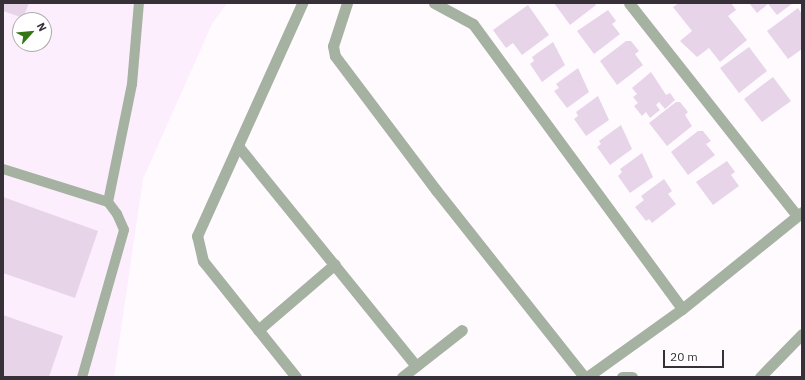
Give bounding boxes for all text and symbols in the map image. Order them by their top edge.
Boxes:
north arrow [12,12,52,52]
text: N [34,20,50,34]
scale bar [665,342,726,368]
text: 20 m [670,349,698,364]

